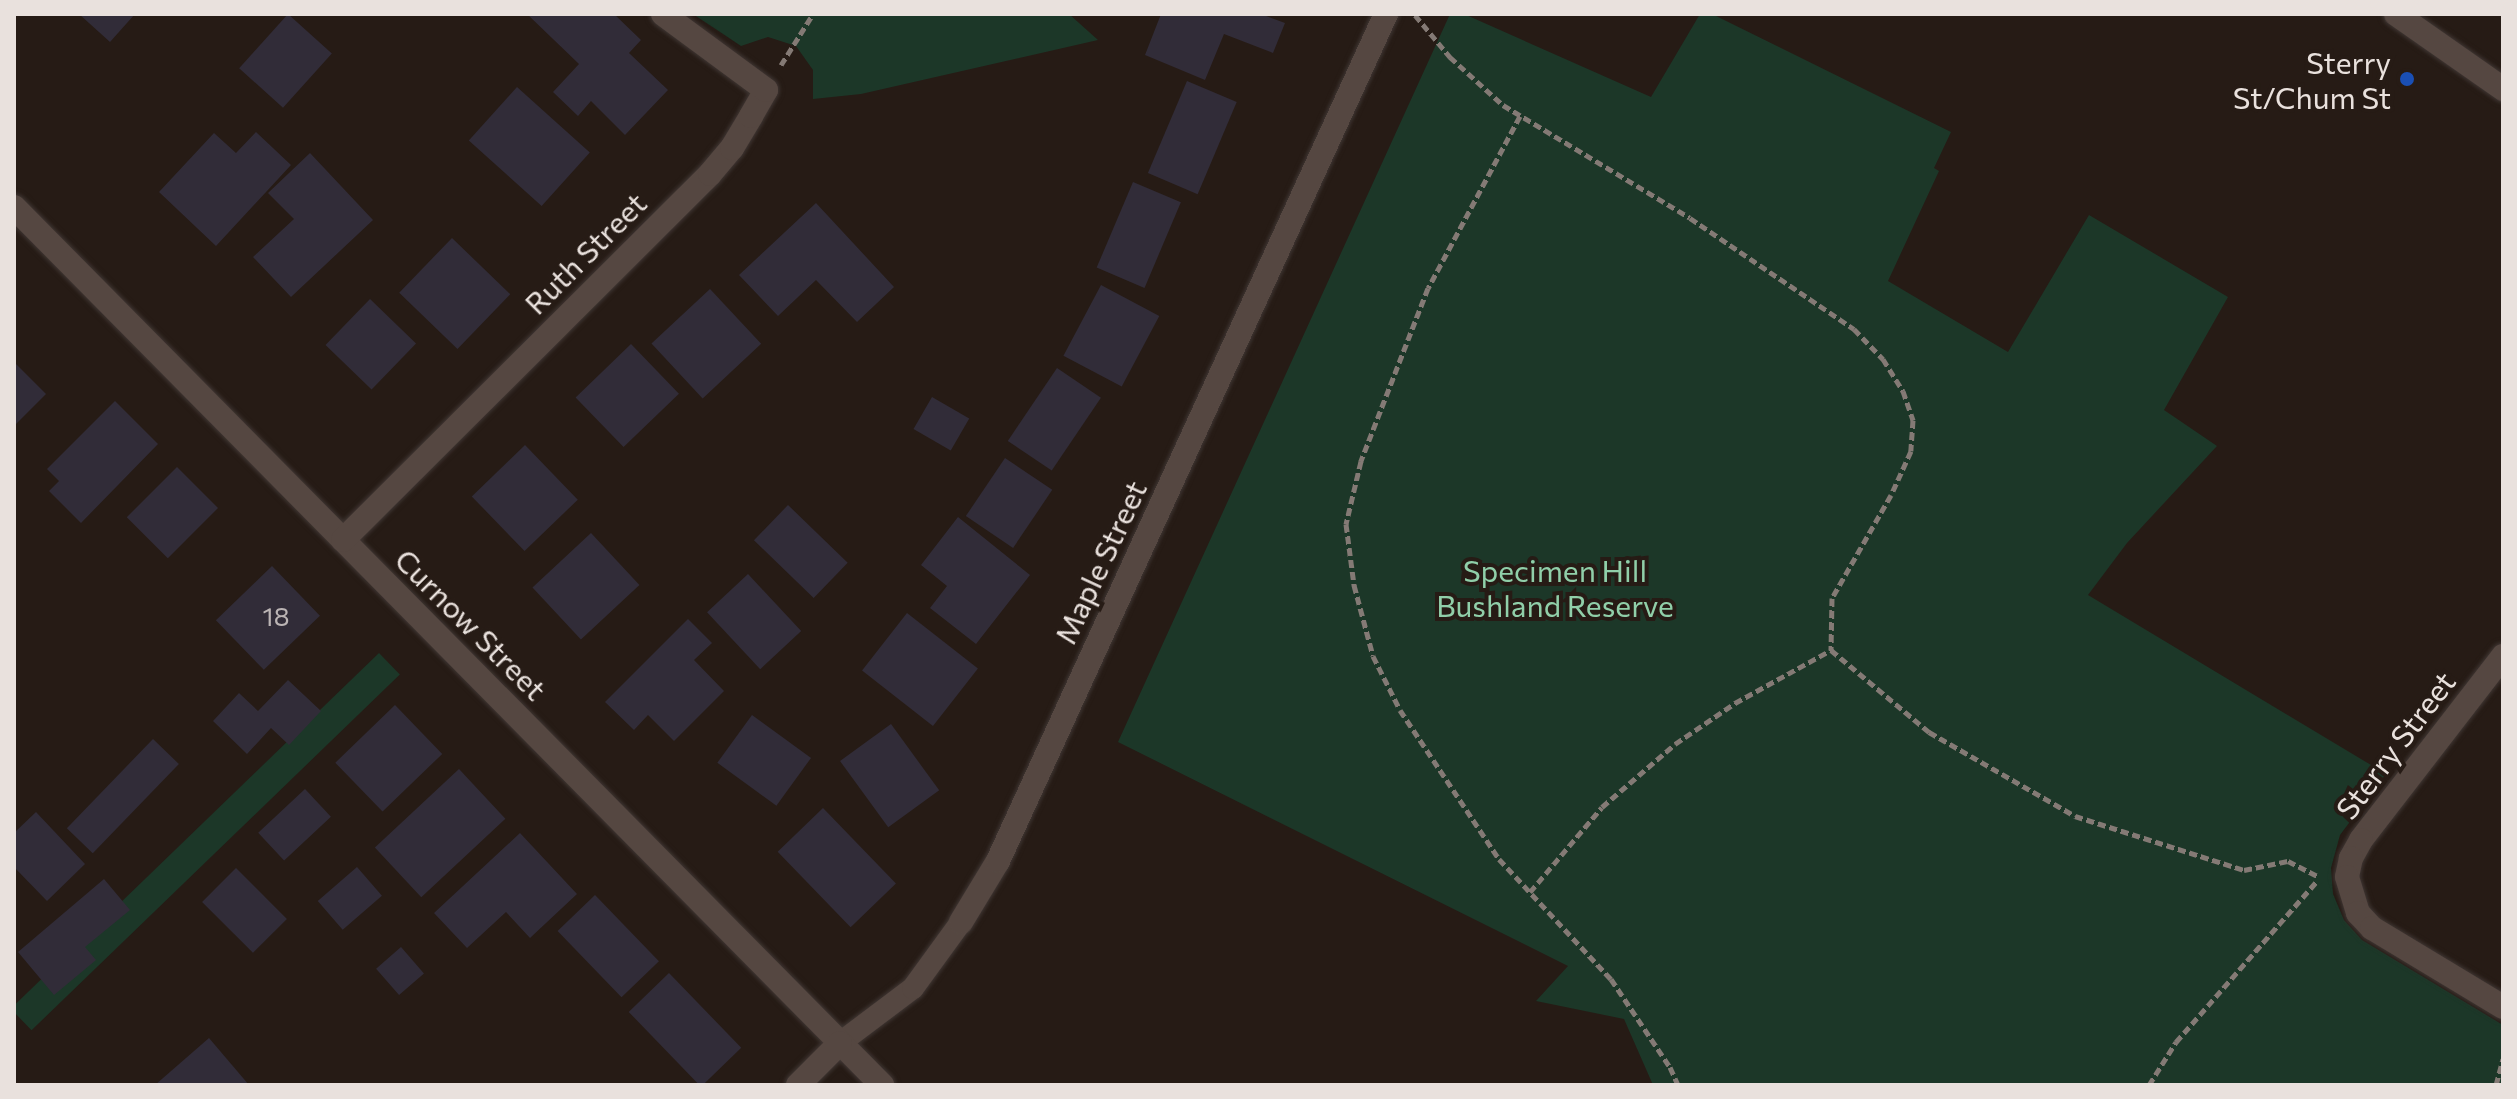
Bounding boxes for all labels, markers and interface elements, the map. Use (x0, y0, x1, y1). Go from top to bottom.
place label: Sterry St/Chum St (2233, 44, 2391, 114)
marker: Sterry St/Chum St (2398, 70, 2416, 88)
street label: Ruth Street (517, 185, 653, 321)
street label: Maple Street (1047, 475, 1153, 649)
street label: Curnow Street (388, 541, 554, 707)
park label: Specimen Hill Bushland Reserve (1436, 552, 1674, 622)
house number: 18 (263, 600, 289, 632)
street label: Sterry Street (2328, 664, 2462, 826)

